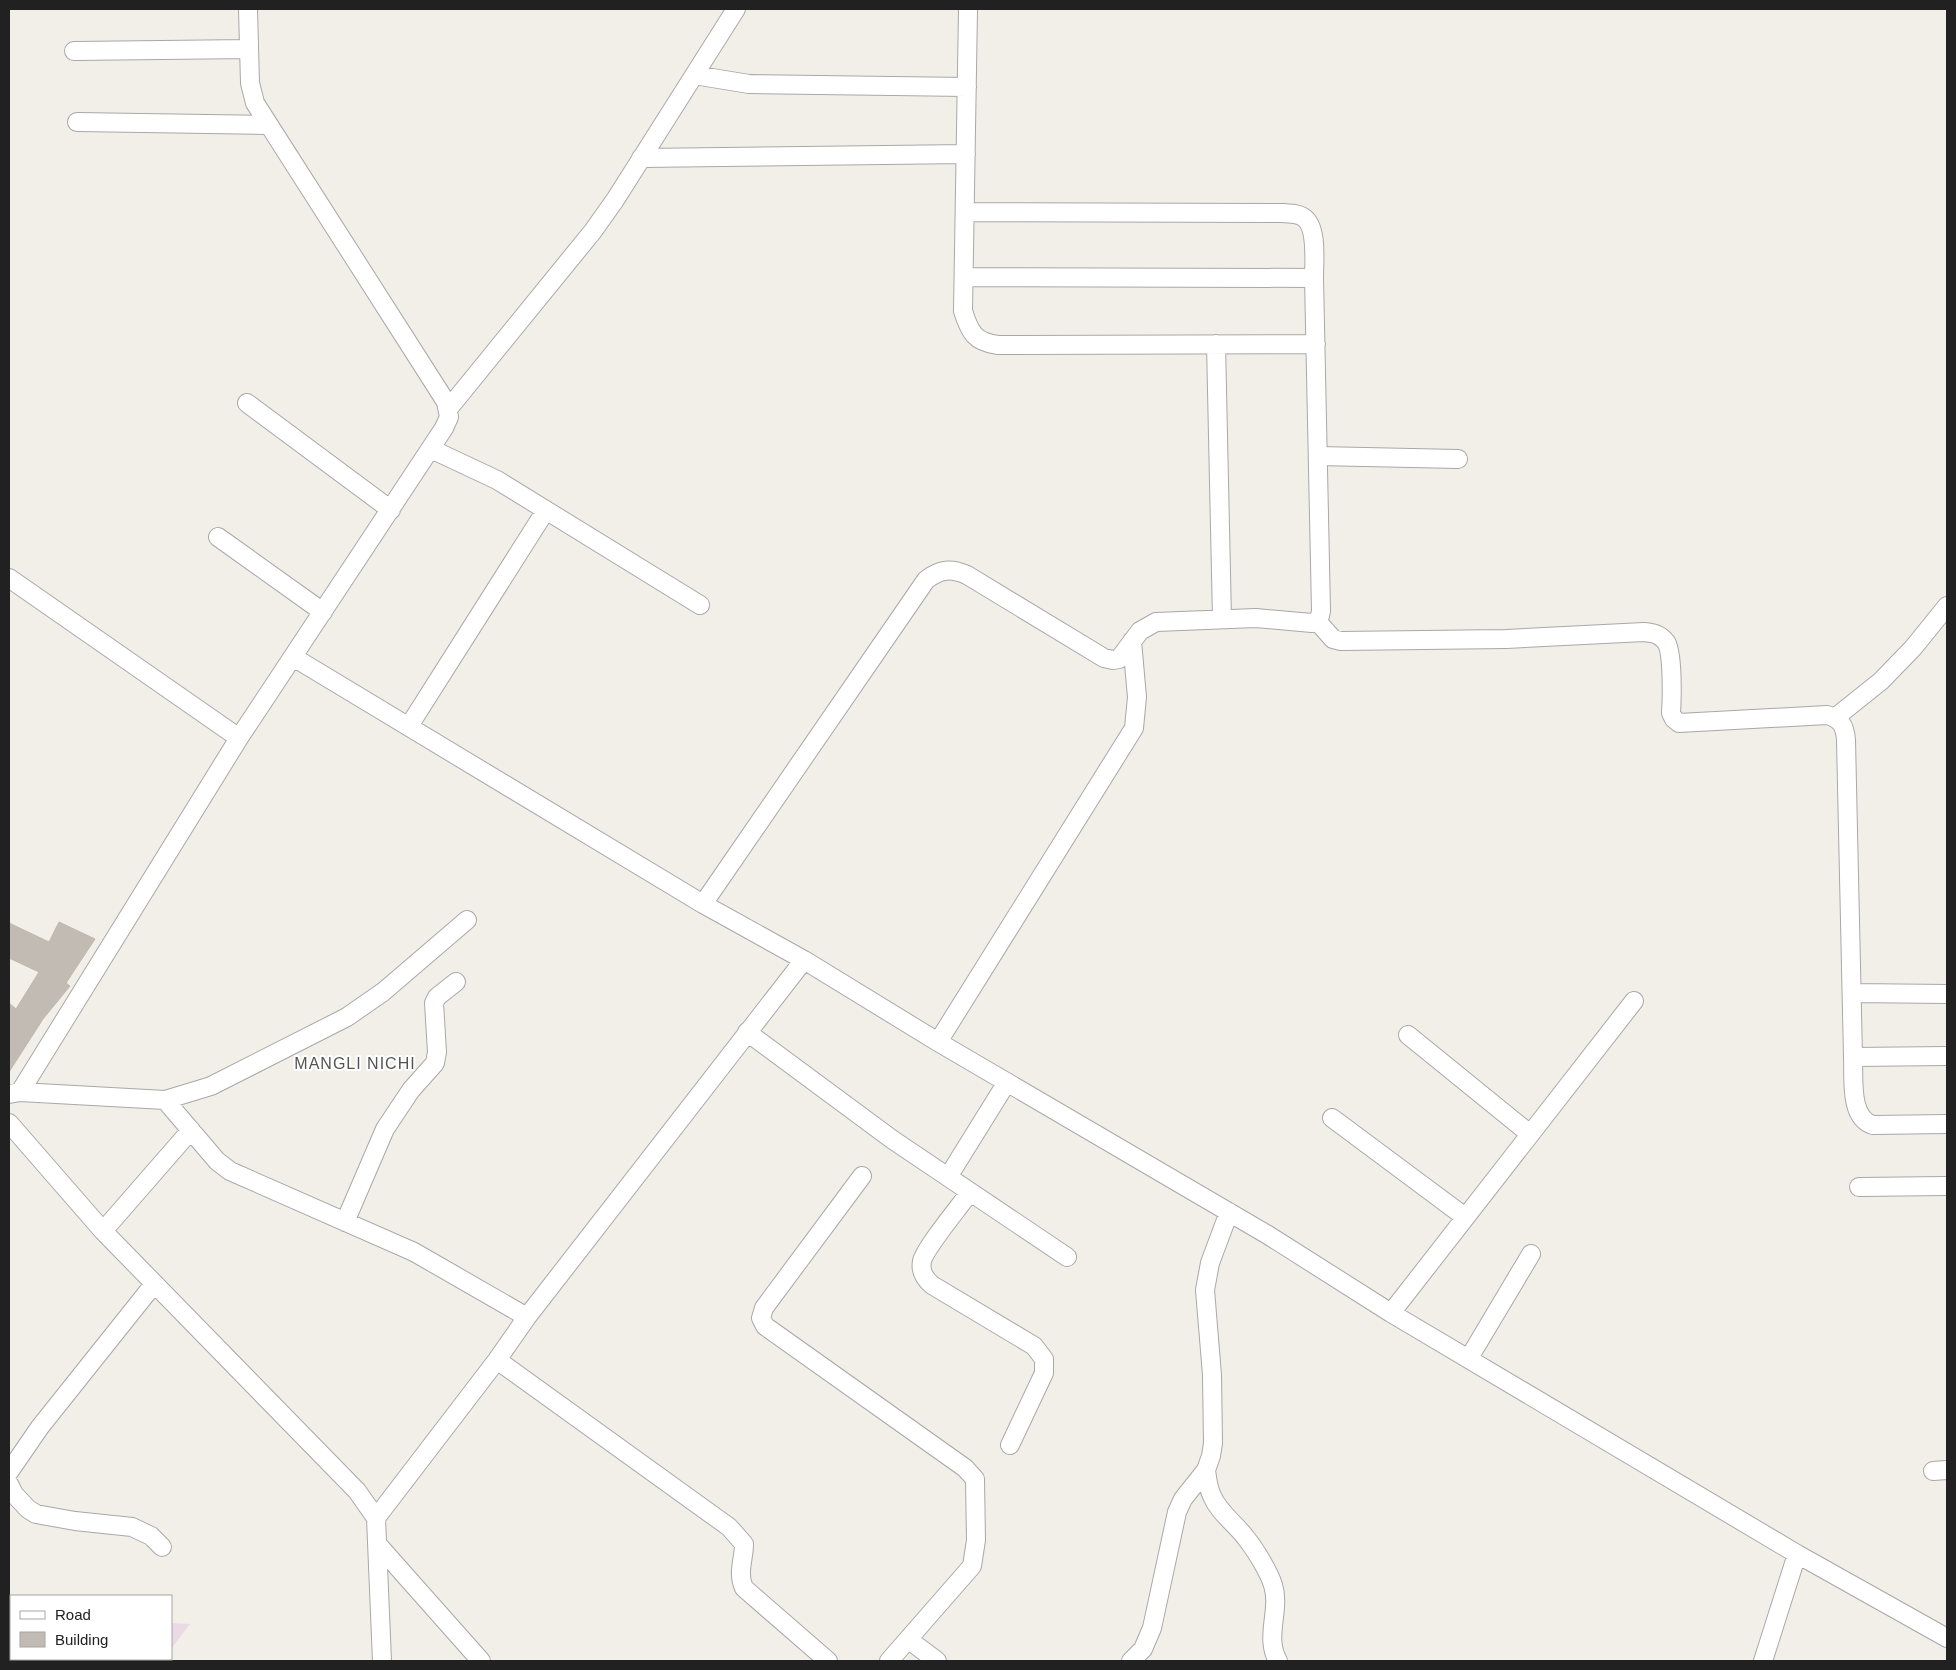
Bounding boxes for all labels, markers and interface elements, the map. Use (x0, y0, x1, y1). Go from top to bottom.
district label: MANGLI NICHI (294, 1055, 416, 1072)
legend (10, 1595, 172, 1660)
text: Road (55, 1606, 91, 1623)
text: Building (55, 1631, 108, 1648)

